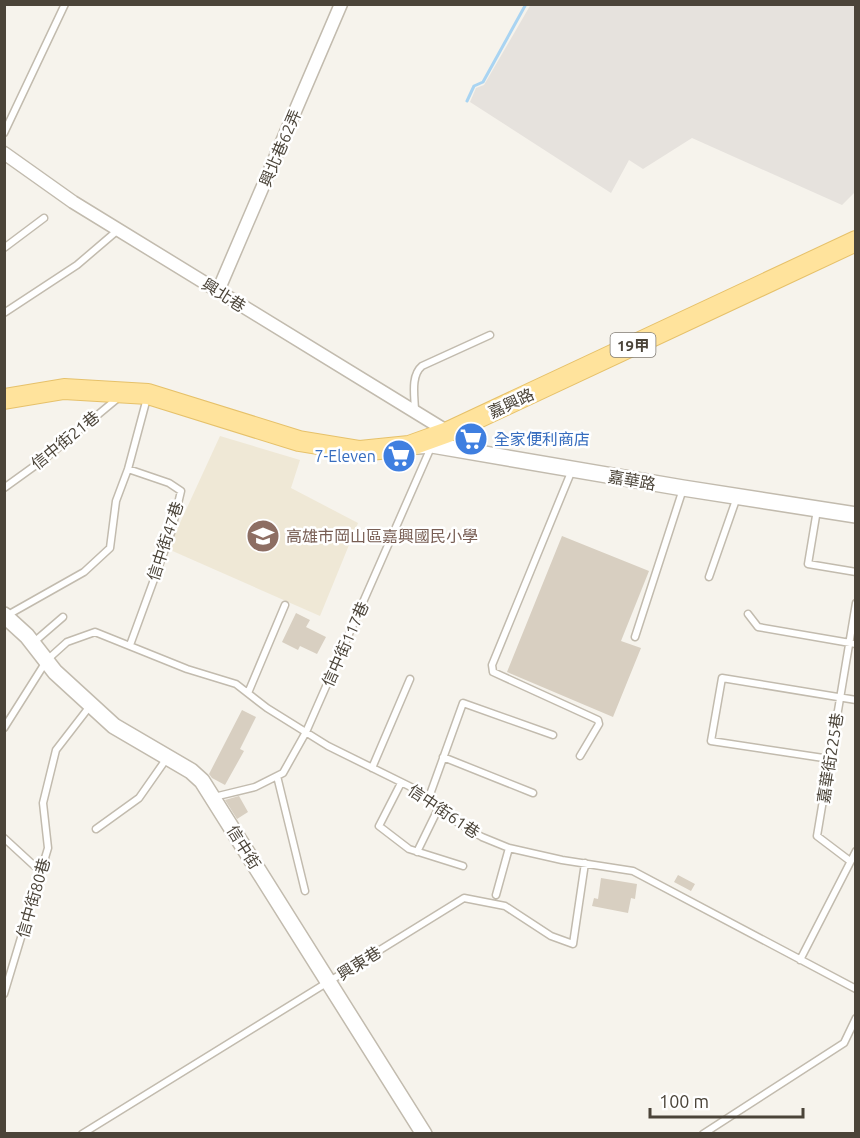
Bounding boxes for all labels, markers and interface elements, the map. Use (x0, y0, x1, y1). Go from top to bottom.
street label: 興北巷62弄 (256, 107, 304, 189)
street label: 興北巷 (199, 275, 249, 315)
road number: 19甲 (610, 333, 656, 357)
street label: 嘉興路 (485, 385, 537, 421)
street label: 信中街21巷 (27, 407, 103, 473)
supermarket icon: 全家便利商店 (453, 421, 489, 457)
place label: 全家便利商店 (494, 430, 590, 448)
supermarket icon: 7-Eleven (381, 438, 417, 474)
place label: 7-Eleven (315, 447, 376, 465)
street label: 嘉華路 (607, 467, 657, 493)
street label: 信中街47巷 (144, 499, 186, 583)
school or university icon: 高雄市岡山區嘉興國民小學 (245, 518, 281, 554)
place label: 高雄市岡山區嘉興國民小學 (286, 527, 478, 545)
street label: 信中街117巷 (318, 599, 372, 689)
street label: 嘉華街225巷 (814, 712, 846, 804)
street label: 信中街61巷 (405, 781, 483, 841)
street label: 信中街 (224, 822, 264, 872)
street label: 信中街80巷 (13, 856, 53, 940)
street label: 興東巷 (334, 943, 384, 983)
scale bar (650, 1081, 803, 1119)
text: 100 m (659, 1091, 709, 1111)

